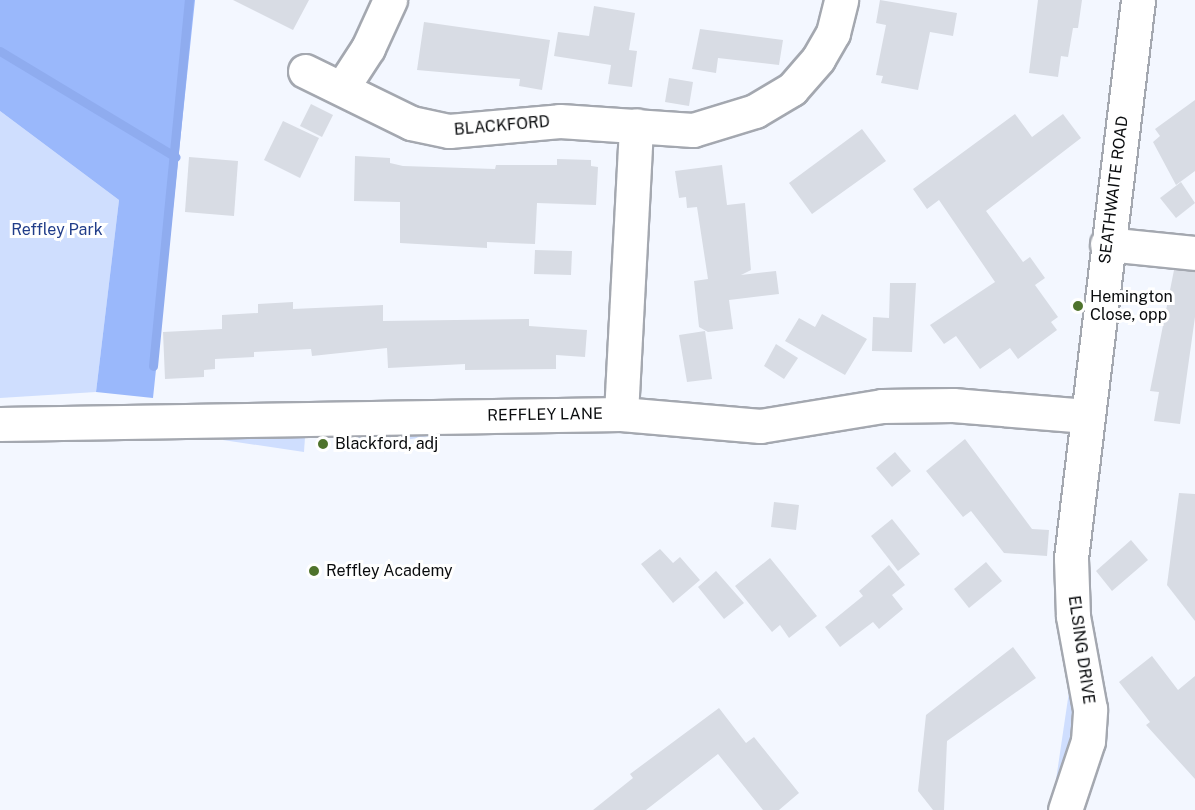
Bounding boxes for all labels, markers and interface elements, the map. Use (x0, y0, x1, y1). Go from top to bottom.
street label: BLACKFORD (453, 112, 551, 140)
street label: SEATHWAITE ROAD (1095, 115, 1133, 265)
park label: Reffley Park (11, 220, 103, 240)
place label: Hemington Close, opp (1090, 287, 1173, 325)
marker: Hemington Close, opp (1071, 299, 1085, 313)
street label: REFFLEY LANE (487, 404, 603, 426)
place label: Blackford, adj (335, 434, 438, 454)
marker: Blackford, adj (316, 437, 330, 451)
place label: Reffley Academy (326, 561, 453, 581)
marker: Reffley Academy (307, 564, 321, 578)
street label: ELSING DRIVE (1064, 594, 1098, 706)

